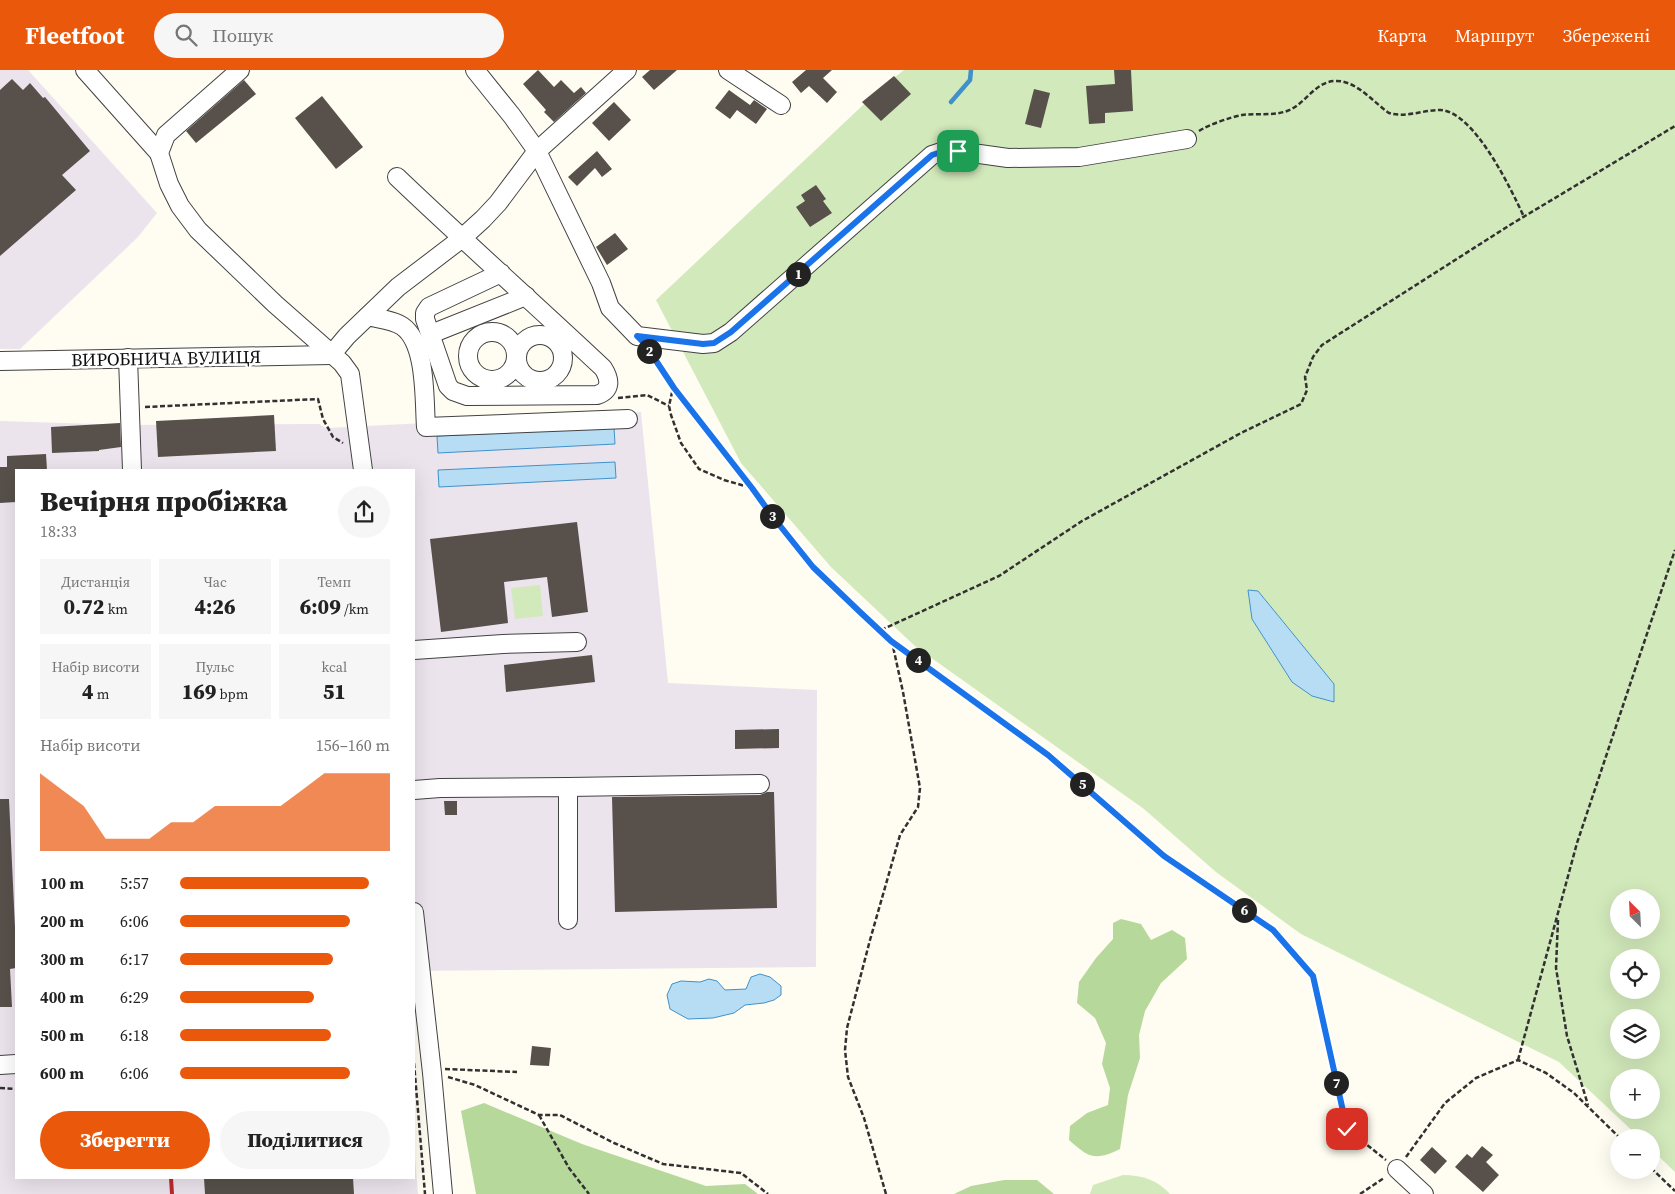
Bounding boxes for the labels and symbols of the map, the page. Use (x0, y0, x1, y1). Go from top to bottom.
pin (937, 130, 979, 172)
pin: 1 (786, 262, 810, 286)
pin: 2 (636, 338, 662, 364)
street label: ВИРОБНИЧА ВУЛИЦЯ (71, 344, 261, 372)
pin: 3 (760, 504, 784, 528)
pin: 4 (906, 648, 930, 672)
pin: 5 (1070, 772, 1094, 796)
north arrow (1610, 889, 1660, 939)
pin: 6 (1232, 898, 1256, 922)
pin: 7 (1324, 1070, 1348, 1096)
pin (1326, 1108, 1368, 1150)

